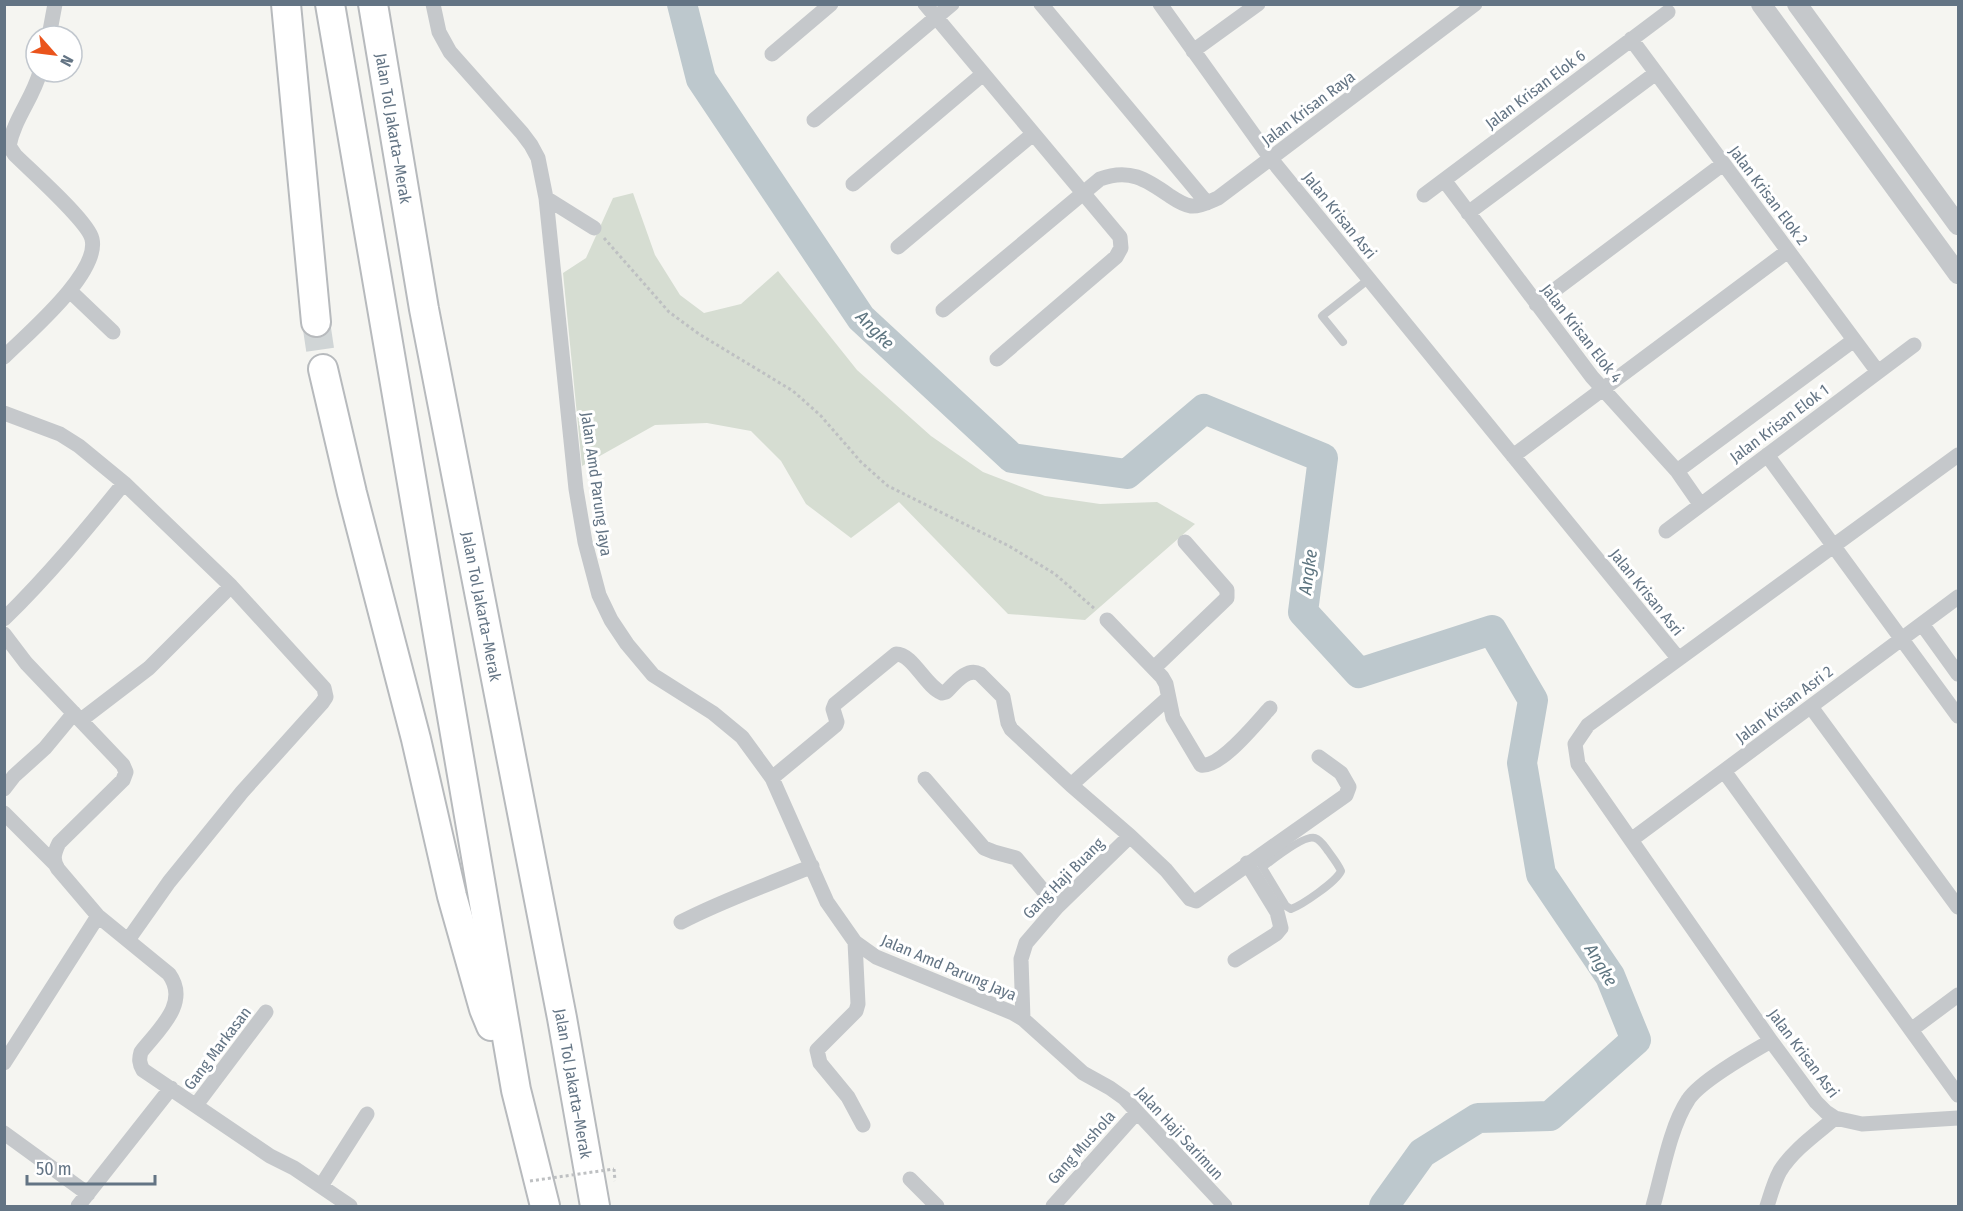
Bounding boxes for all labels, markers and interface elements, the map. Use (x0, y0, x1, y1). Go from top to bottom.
north arrow (24, 24, 84, 84)
street label: Jalan Krisan Elok 6 (1482, 46, 1589, 133)
text: N (56, 52, 77, 70)
street label: Jalan Tol Jakarta–Merak (371, 52, 415, 206)
street label: Jalan Krisan Raya (1258, 67, 1359, 150)
street label: Jalan Krisan Elok 2 (1725, 142, 1812, 249)
street label: Jalan Krisan Asri (1299, 168, 1380, 262)
street label: Jalan Krisan Elok 4 (1537, 280, 1626, 387)
water label: Angke (850, 305, 899, 354)
street label: Jalan Krisan Elok 1 (1726, 380, 1832, 467)
street label: Jalan Amd Parung Jaya (577, 411, 616, 557)
street label: Jalan Tol Jakarta–Merak (457, 530, 505, 683)
street label: Jalan Krisan Asri (1606, 545, 1687, 639)
water label: Angke (1294, 547, 1322, 597)
street label: Jalan Krisan Asri 2 (1732, 662, 1837, 747)
street label: Gang Haji Buang (1019, 834, 1108, 923)
street label: Jalan Amd Parung Jaya (878, 930, 1019, 1005)
water label: Angke (1579, 939, 1622, 991)
street label: Gang Markasan (180, 1003, 255, 1094)
street label: Jalan Krisan Asri (1764, 1005, 1843, 1101)
street label: Jalan Tol Jakarta–Merak (550, 1007, 596, 1161)
street label: Jalan Haji Sarimun (1132, 1083, 1227, 1184)
street label: Gang Mushola (1043, 1107, 1119, 1188)
scale bar (27, 1148, 154, 1186)
text: 50 m (36, 1158, 72, 1180)

